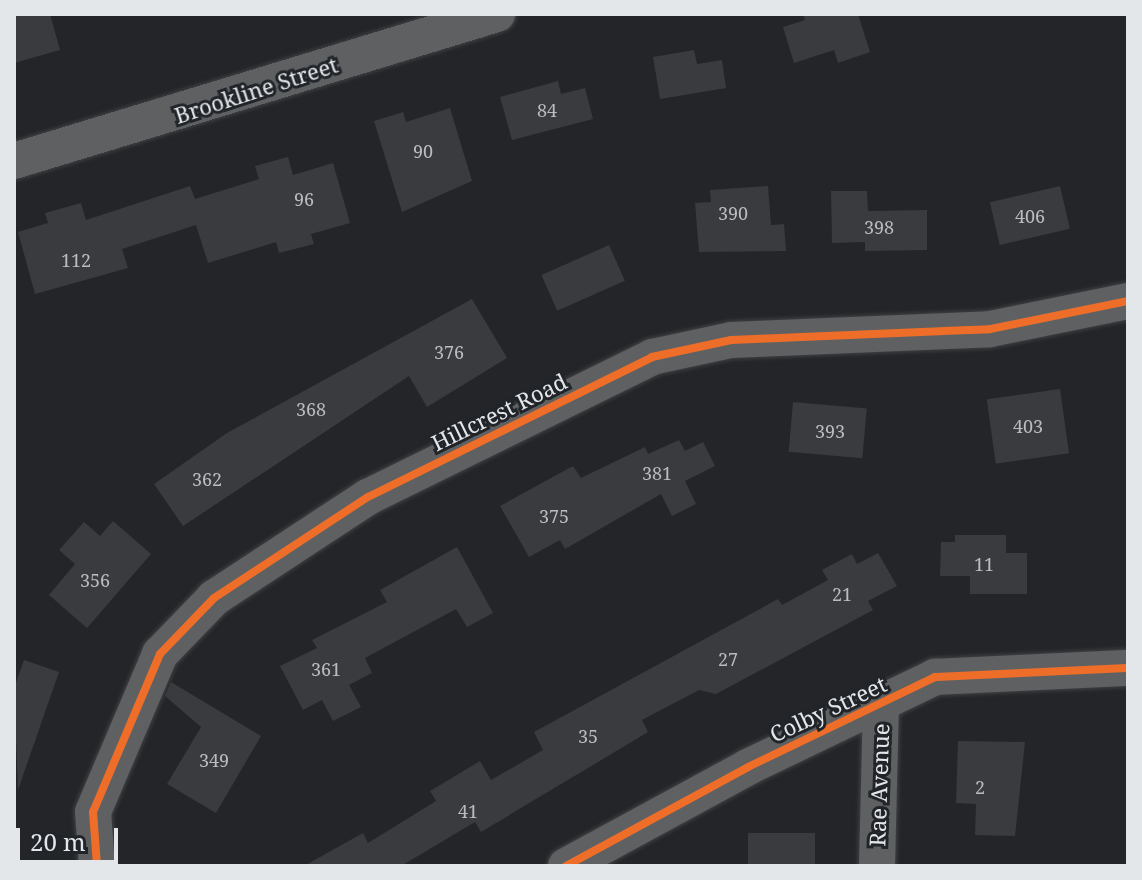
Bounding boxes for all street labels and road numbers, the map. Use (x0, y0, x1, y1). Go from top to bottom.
street label: Brookline Street (171, 51, 341, 129)
street label: Hillcrest Road (427, 368, 571, 456)
street label: Colby Street (766, 670, 890, 748)
street label: Rae Avenue (864, 723, 894, 847)

